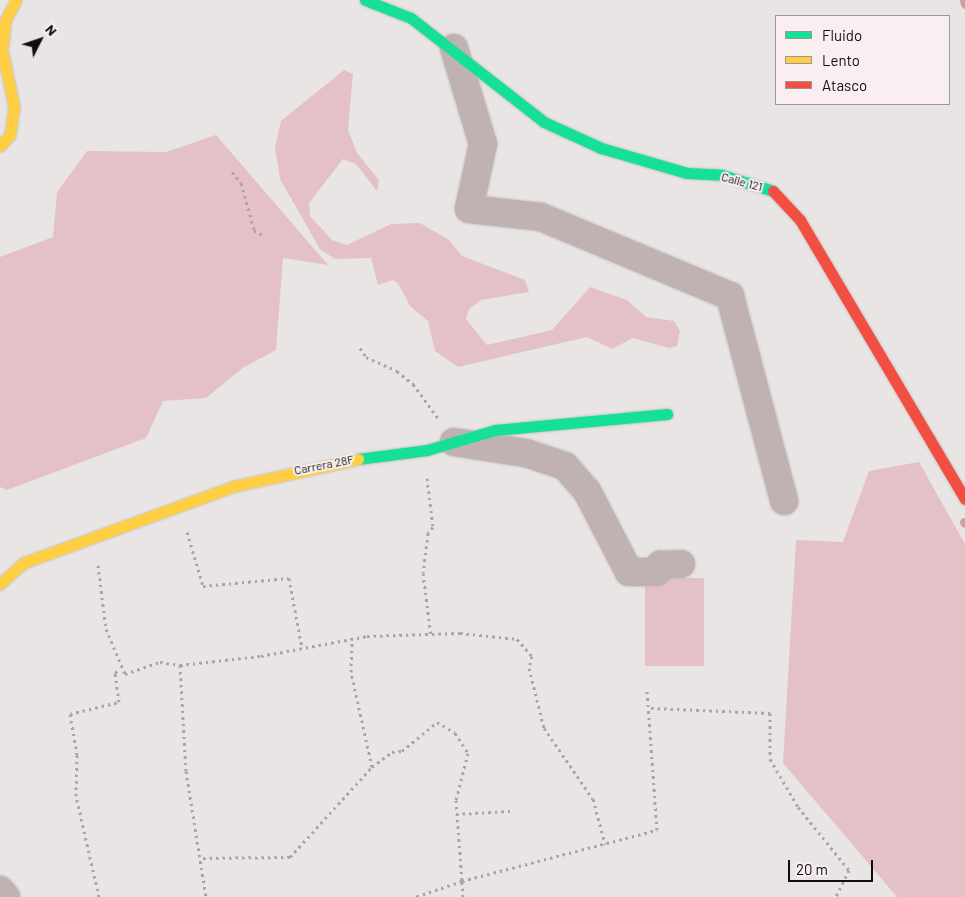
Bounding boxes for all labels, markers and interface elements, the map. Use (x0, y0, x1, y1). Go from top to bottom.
north arrow (15, 15, 65, 65)
legend (775, 15, 950, 105)
text: N (42, 21, 61, 39)
text: Fluido (822, 26, 862, 44)
text: Lento (822, 51, 860, 69)
text: Atasco (822, 76, 867, 94)
street label: Calle 121 (720, 170, 764, 194)
street label: Carrera 28F (293, 452, 355, 478)
scale bar (790, 850, 875, 882)
text: 20 m (796, 860, 828, 878)

